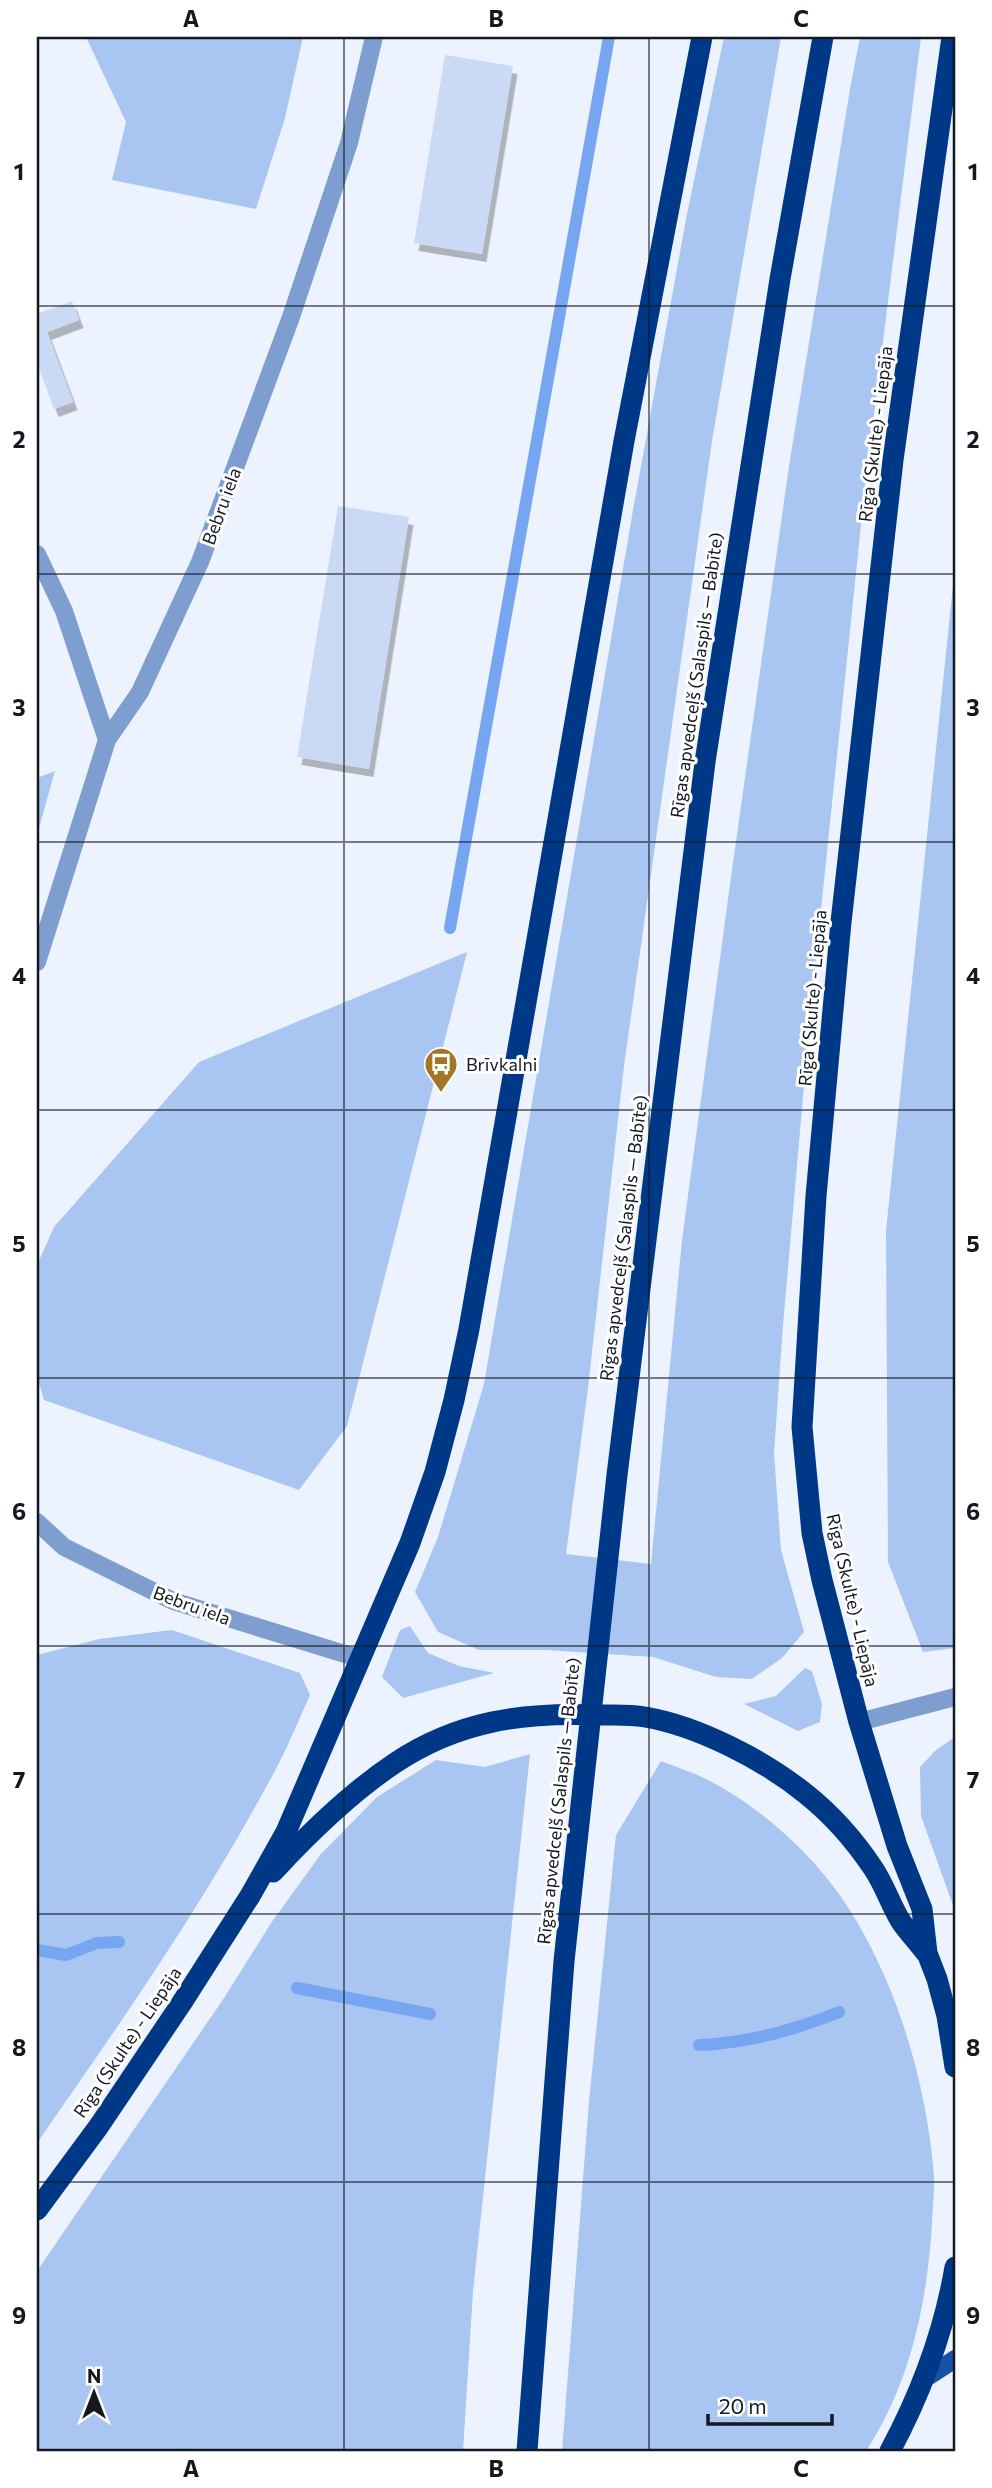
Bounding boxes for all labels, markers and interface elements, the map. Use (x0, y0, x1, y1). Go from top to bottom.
text: A (183, 4, 200, 32)
text: B (488, 4, 504, 32)
text: C (793, 4, 809, 32)
text: 1 (14, 157, 24, 185)
text: 1 (968, 157, 978, 185)
street label: Rīga (Skulte) - Liepāja (853, 345, 897, 523)
text: 2 (12, 425, 26, 453)
text: 2 (966, 425, 980, 453)
street label: Bebru iela (197, 464, 245, 548)
street label: Rīgas apvedceļš (Salaspils — Babīte) (665, 531, 728, 819)
text: 3 (12, 693, 26, 721)
text: 3 (966, 693, 980, 721)
street label: Rīga (Skulte) - Liepāja (793, 909, 831, 1087)
text: 4 (12, 961, 26, 989)
text: 4 (966, 961, 980, 989)
bus stop icon: Brīvkalni (422, 1045, 460, 1094)
place label: Brīvkalni (466, 1053, 537, 1075)
street label: Rīgas apvedceļš (Salaspils — Babīte) (595, 1094, 652, 1382)
text: 5 (12, 1229, 26, 1257)
text: 5 (966, 1229, 980, 1257)
text: 6 (12, 1497, 26, 1525)
text: 6 (966, 1497, 980, 1525)
street label: Rīga (Skulte) - Liepāja (822, 1511, 884, 1689)
street label: Bebru iela (150, 1581, 234, 1629)
street label: Rīgas apvedceļš (Salaspils — Babīte) (532, 1657, 585, 1946)
text: 7 (13, 1765, 25, 1793)
text: 7 (967, 1765, 979, 1793)
street label: Rīga (Skulte) - Liepāja (68, 1962, 186, 2122)
text: 8 (12, 2033, 26, 2061)
text: 8 (966, 2033, 980, 2061)
text: 9 (12, 2301, 26, 2329)
text: 9 (966, 2301, 980, 2329)
north arrow (60, 2358, 130, 2428)
text: N (87, 2364, 101, 2387)
scale bar (708, 2383, 833, 2427)
text: 20 m (719, 2393, 767, 2418)
text: A (183, 2454, 200, 2482)
text: B (488, 2454, 504, 2482)
text: C (793, 2454, 809, 2482)

